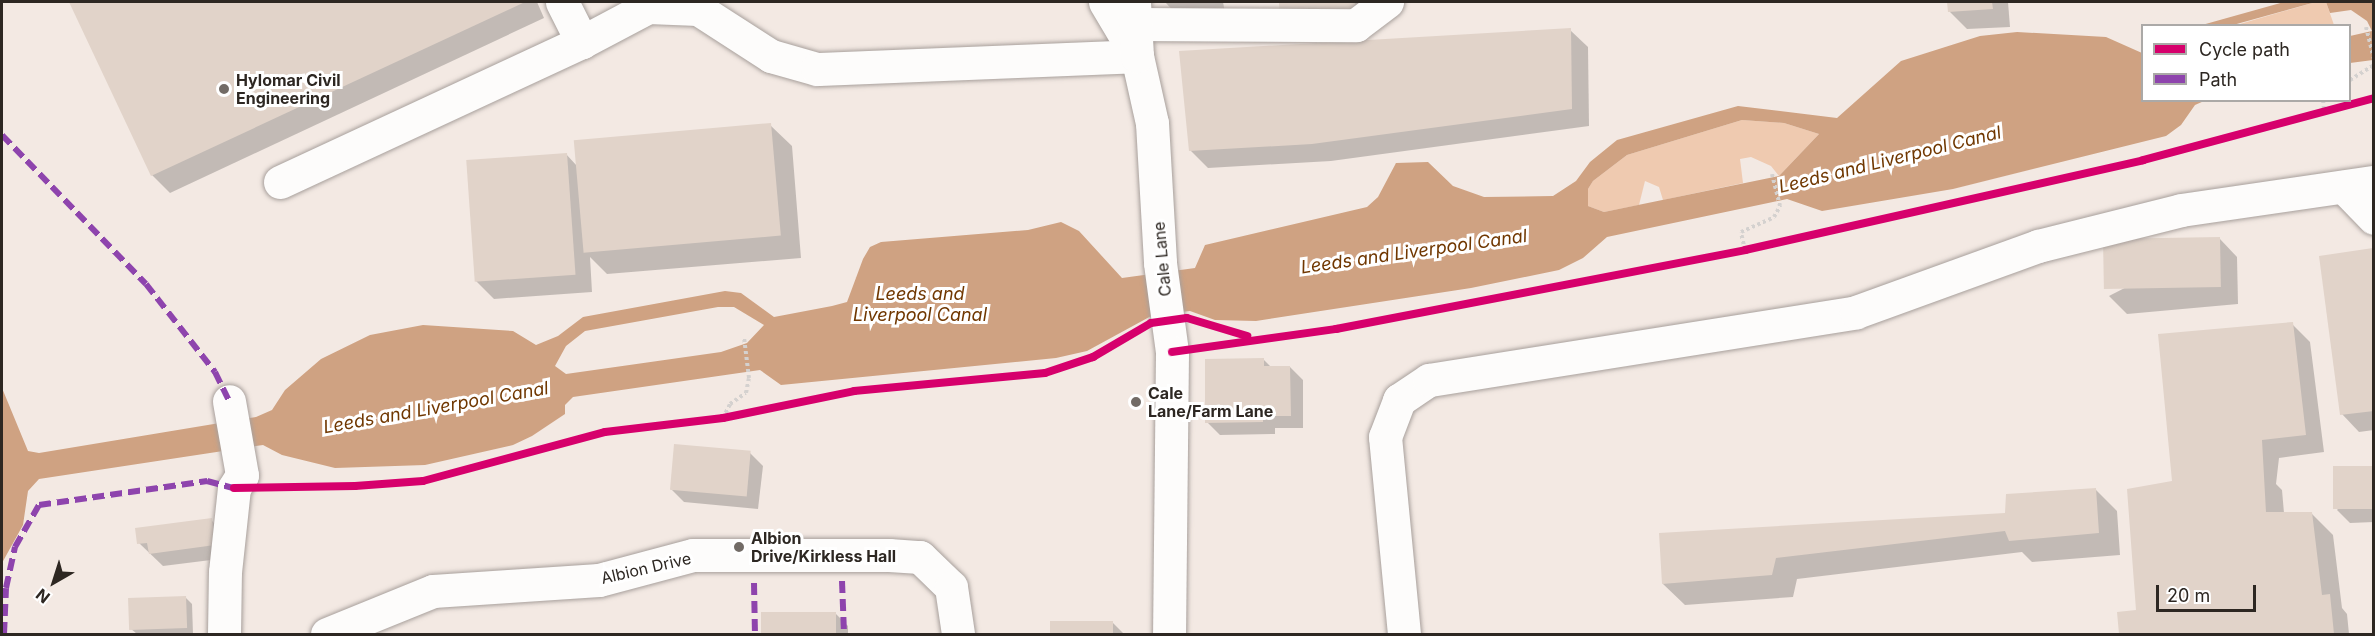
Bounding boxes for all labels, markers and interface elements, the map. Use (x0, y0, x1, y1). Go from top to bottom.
legend (2141, 24, 2351, 102)
text: Cycle path (2199, 39, 2290, 60)
text: Path (2199, 69, 2237, 90)
place label: Hylomar Civil Engineering (236, 70, 341, 108)
marker: Hylomar Civil Engineering (217, 82, 231, 96)
water label: Leeds and Liverpool Canal (1777, 122, 2003, 198)
street label: Cale Lane (1149, 221, 1175, 297)
water label: Leeds and Liverpool Canal (1299, 225, 1529, 279)
water label: Leeds and Liverpool Canal (853, 284, 987, 326)
water label: Leeds and Liverpool Canal (322, 378, 550, 438)
place label: Cale Lane/Farm Lane (1148, 383, 1273, 421)
marker: Cale Lane/Farm Lane (1129, 395, 1143, 409)
place label: Albion Drive/Kirkless Hall (751, 528, 896, 566)
marker: Albion Drive/Kirkless Hall (732, 540, 746, 554)
street label: Albion Drive (599, 548, 693, 588)
north arrow (24, 552, 84, 612)
scale bar (2159, 573, 2260, 611)
text: N (32, 584, 54, 608)
text: 20 m (2167, 585, 2210, 606)

